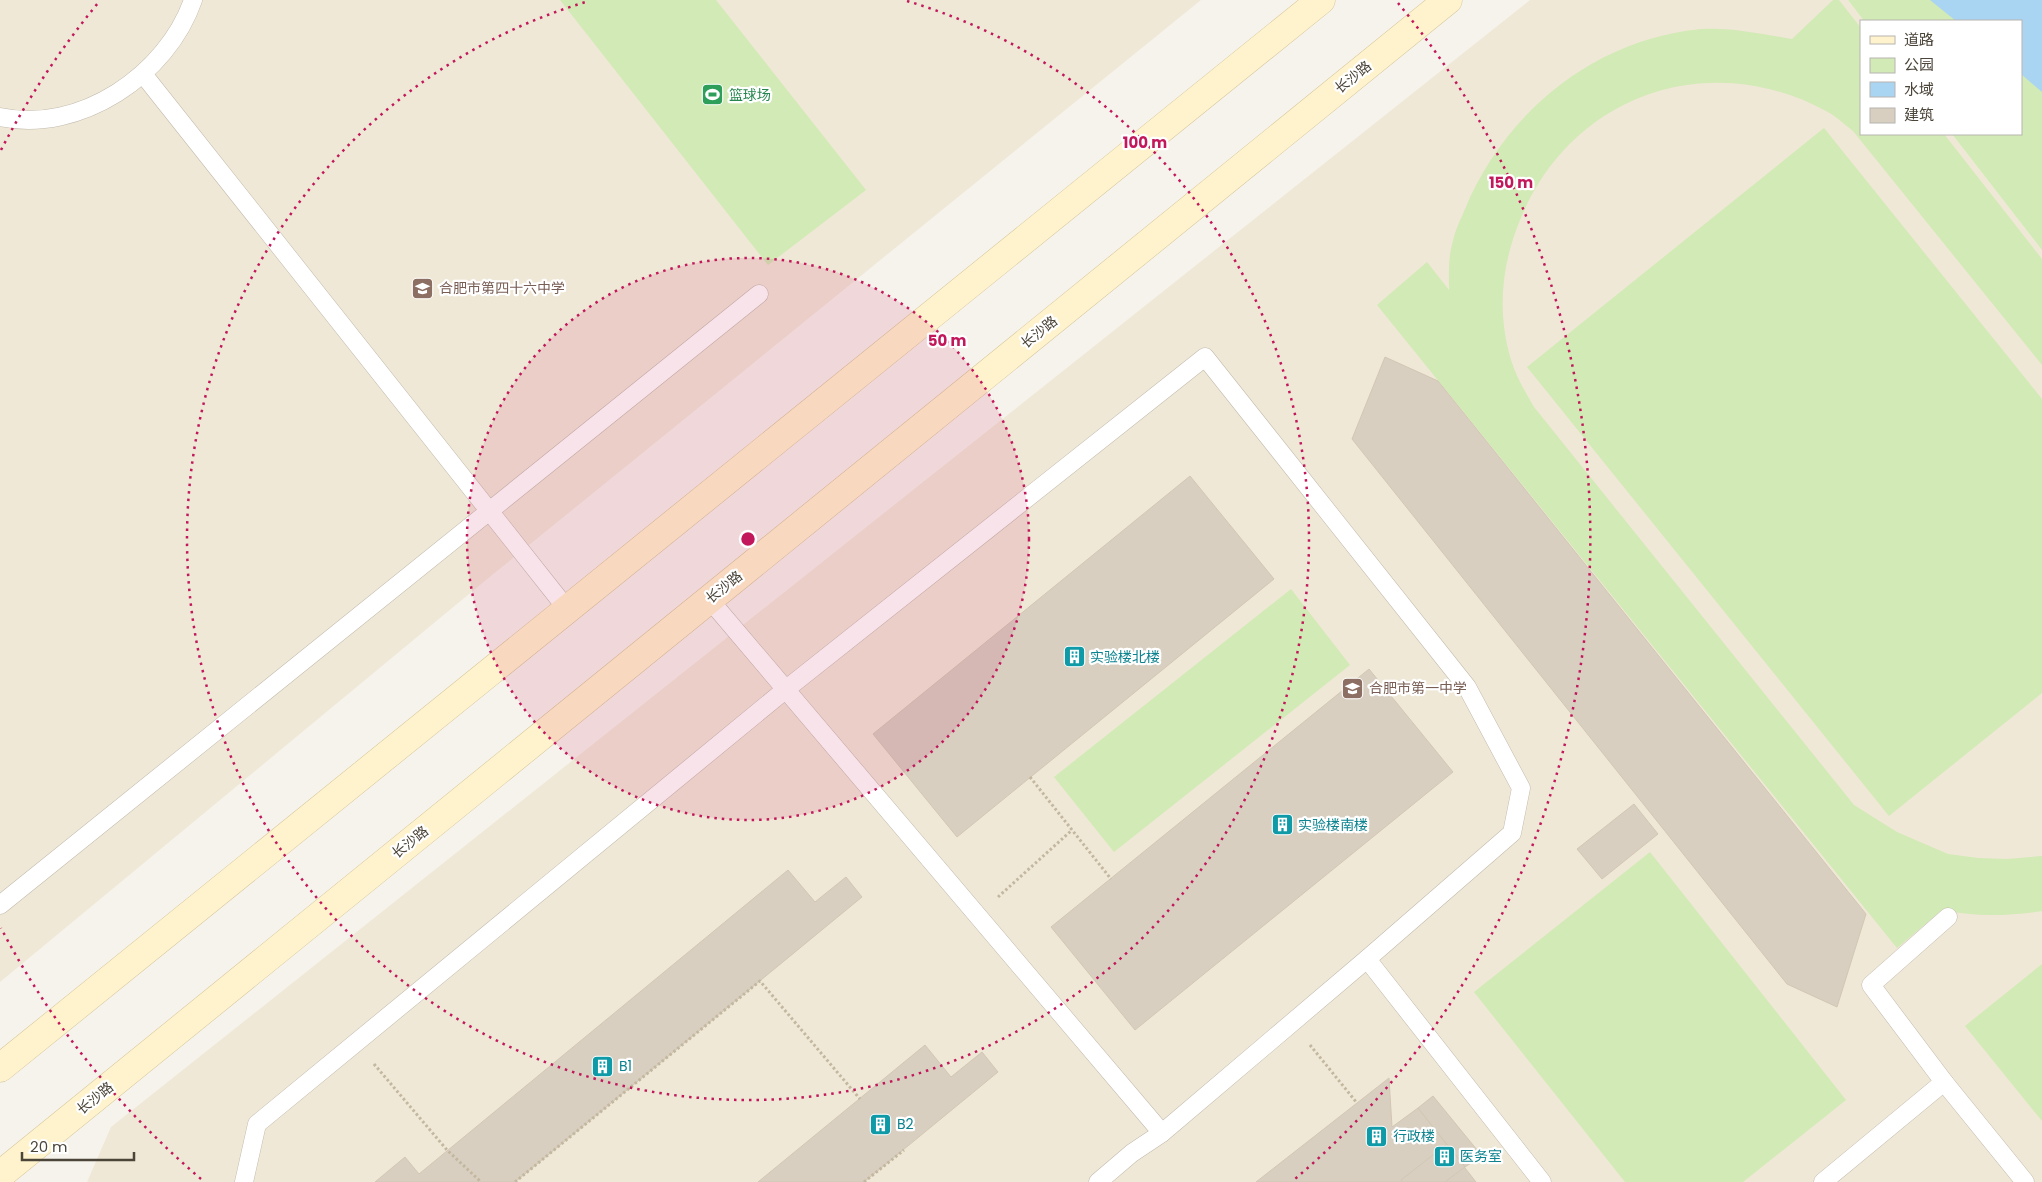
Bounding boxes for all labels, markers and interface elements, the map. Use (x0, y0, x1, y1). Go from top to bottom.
legend (1860, 20, 2022, 135)
text: 道路 (1904, 29, 1934, 50)
text: 公园 (1904, 54, 1934, 75)
street label: 长沙路 (1330, 56, 1376, 98)
text: 水域 (1904, 79, 1934, 100)
sports icon: 篮球场 (701, 83, 725, 107)
place label: 篮球场 (729, 85, 771, 105)
text: 建筑 (1904, 104, 1934, 125)
text: 100 m (1123, 132, 1167, 153)
text: 150 m (1489, 172, 1533, 193)
school or university icon: 合肥市第四十六中学 (411, 276, 435, 300)
place label: 合肥市第四十六中学 (439, 278, 565, 298)
street label: 长沙路 (1016, 311, 1062, 353)
text: 50 m (928, 330, 966, 351)
centre of rings (739, 530, 757, 548)
street label: 长沙路 (701, 566, 747, 608)
building icon: 实验楼北楼 (1062, 645, 1086, 669)
place label: 实验楼北楼 (1090, 647, 1160, 667)
school or university icon: 合肥市第一中学 (1341, 676, 1365, 700)
place label: 合肥市第一中学 (1369, 678, 1467, 698)
building icon: 实验楼南楼 (1270, 813, 1294, 837)
place label: 实验楼南楼 (1298, 815, 1368, 835)
street label: 长沙路 (387, 821, 433, 863)
building icon: B1 (591, 1054, 615, 1078)
place label: B1 (619, 1056, 632, 1076)
street label: 长沙路 (72, 1077, 118, 1119)
building icon: B2 (869, 1112, 893, 1136)
place label: B2 (897, 1114, 914, 1134)
building icon: 行政楼 (1365, 1124, 1389, 1148)
place label: 行政楼 (1393, 1126, 1435, 1146)
scale bar (22, 1130, 135, 1162)
text: 20 m (30, 1136, 68, 1157)
building icon: 医务室 (1432, 1144, 1456, 1168)
place label: 医务室 (1460, 1146, 1502, 1166)

